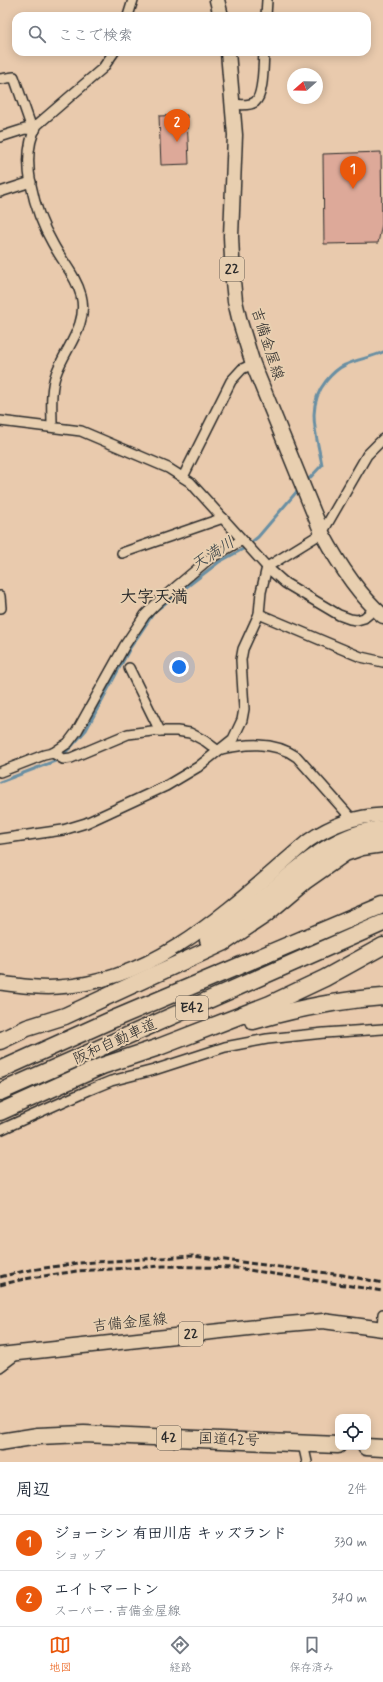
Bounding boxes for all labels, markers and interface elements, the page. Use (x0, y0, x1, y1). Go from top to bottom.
search box (12, 12, 371, 56)
icon: search (26, 23, 48, 45)
text: ここで検索 (58, 26, 133, 46)
north arrow (287, 68, 323, 104)
pin: 2 (164, 109, 190, 142)
pin: 1 (340, 156, 366, 189)
road number: 22 (220, 257, 244, 281)
street label: 吉備金屋線 (246, 305, 288, 383)
water label: 天満川 (187, 532, 239, 576)
district label: 大字天満 (120, 586, 188, 608)
your location (169, 657, 189, 677)
road number: E42 (176, 996, 208, 1020)
street label: 阪和自動車道 (70, 1015, 160, 1069)
street label: 吉備金屋線 (92, 1309, 168, 1337)
road number: 22 (179, 1322, 203, 1346)
map controls (335, 1414, 371, 1450)
button: locate (335, 1414, 371, 1450)
road number: 42 (157, 1426, 181, 1450)
street label: 国道42号 (198, 1429, 260, 1451)
text: 周辺 (16, 1479, 50, 1501)
text: 2件 (348, 1481, 367, 1498)
text: ジョーシン 有田川店 キッズランド (54, 1524, 287, 1544)
text: 1 (26, 1534, 32, 1551)
text: 330 m (334, 1534, 367, 1551)
text: ショップ (54, 1547, 105, 1564)
text: エイトマートン (54, 1580, 159, 1600)
text: 2 (26, 1590, 32, 1607)
text: 340 m (332, 1590, 367, 1607)
text: スーパー · 吉備金屋線 (54, 1603, 180, 1620)
tab: 地図 (49, 1634, 71, 1675)
tab: 経路 (169, 1634, 191, 1675)
tab: 保存済み (290, 1634, 334, 1675)

